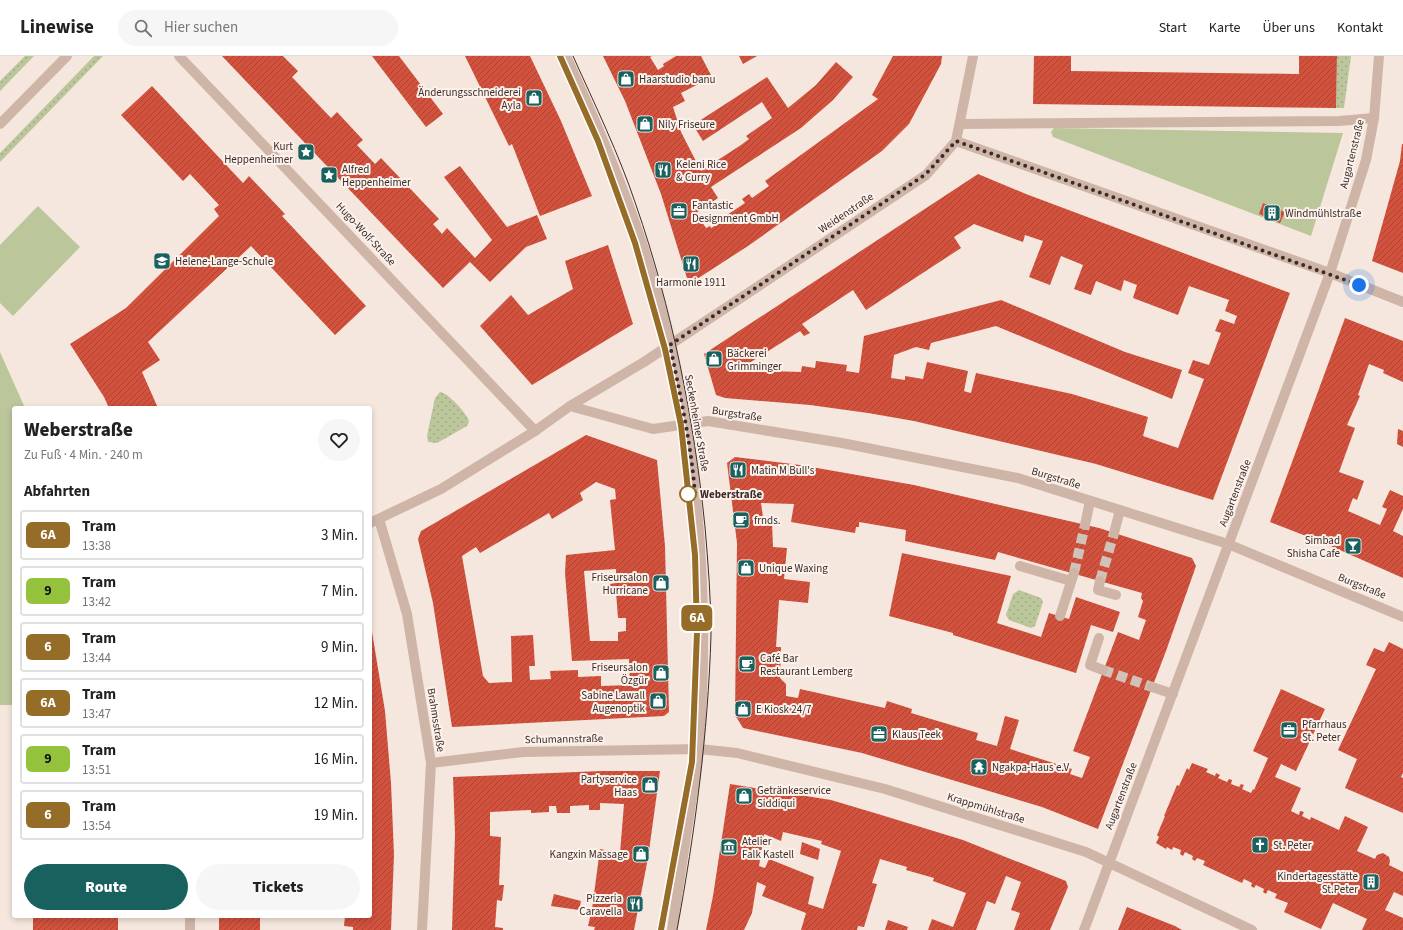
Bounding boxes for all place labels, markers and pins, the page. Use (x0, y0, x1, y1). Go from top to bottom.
shop icon: Haarstudio banu (616, 69, 636, 89)
place label: Haarstudio banu (639, 72, 716, 87)
place label: Änderungsschneiderei Ayla (418, 85, 521, 113)
shop icon: Änderungsschneiderei Ayla (524, 88, 544, 108)
shop icon: Nily Friseure (635, 114, 655, 134)
place label: Nily Friseure (658, 117, 715, 132)
place label: Kurt Heppenheimer (224, 139, 293, 167)
place icon: Kurt Heppenheimer (296, 142, 316, 162)
place label: Keleni Rice & Curry (676, 157, 727, 185)
restaurant icon: Keleni Rice & Curry (653, 160, 673, 180)
place label: Alfred Heppenheimer (342, 162, 411, 190)
place icon: Alfred Heppenheimer (319, 165, 339, 185)
place label: Fantastic Designment GmbH (692, 198, 779, 226)
office icon: Fantastic Designment GmbH (669, 201, 689, 221)
building icon: Windmühlstraße (1262, 203, 1282, 223)
place label: Windmühlstraße (1285, 206, 1362, 221)
school or university icon: Helene-Lange-Schule (152, 251, 172, 271)
place label: Helene-Lange-Schule (175, 254, 274, 269)
restaurant icon: Harmonie 1911 (681, 254, 701, 274)
place label: Harmonie 1911 (656, 275, 726, 290)
place label: Bäckerei Grimminger (727, 346, 782, 374)
shop icon: Bäckerei Grimminger (704, 349, 724, 369)
restaurant icon: Matin M Bull's (728, 460, 748, 480)
place label: Matin M Bull's (751, 463, 815, 478)
marker: Weberstraße (679, 485, 697, 503)
place label: Weberstraße (700, 487, 763, 502)
cafe icon: frnds. (731, 510, 751, 530)
place label: frnds. (754, 513, 781, 528)
place label: Simbad Shisha Cafe (1287, 533, 1341, 561)
bar icon: Simbad Shisha Cafe (1343, 536, 1363, 556)
shop icon: Unique Waxing (736, 558, 756, 578)
place label: Unique Waxing (759, 561, 828, 576)
place label: Friseursalon Hurricane (592, 570, 649, 598)
shop icon: Friseursalon Hurricane (651, 573, 671, 593)
place label: Café Bar Restaurant Lemberg (760, 651, 853, 679)
cafe icon: Café Bar Restaurant Lemberg (737, 654, 757, 674)
place label: Friseursalon Özgür (592, 660, 648, 688)
shop icon: Friseursalon Özgür (651, 663, 671, 683)
place label: Sabine Lawall Augenoptik (581, 688, 646, 716)
shop icon: Sabine Lawall Augenoptik (648, 691, 668, 711)
shop icon: E Kiosk 24/7 (733, 699, 753, 719)
place label: E Kiosk 24/7 (756, 702, 812, 717)
place label: Pfarrhaus St. Peter (1302, 717, 1347, 745)
office icon: Pfarrhaus St. Peter (1279, 720, 1299, 740)
office icon: Klaus Teek (869, 724, 889, 744)
place label: Klaus Teek (892, 727, 942, 742)
temple icon: Ngakpa-Haus e.V (969, 757, 989, 777)
place label: Ngakpa-Haus e.V (992, 760, 1069, 775)
place label: Partyservice Haas (581, 772, 638, 800)
shop icon: Partyservice Haas (640, 775, 660, 795)
place label: Getränkeservice Siddiqui (757, 783, 831, 811)
shop icon: Getränkeservice Siddiqui (734, 786, 754, 806)
place label: Atelier Falk Kastell (742, 834, 794, 862)
church icon: St. Peter (1250, 835, 1270, 855)
museum icon: Atelier Falk Kastell (719, 837, 739, 857)
place label: St. Peter (1273, 838, 1312, 853)
shop icon: Kangxin Massage (631, 844, 651, 864)
place label: Kangxin Massage (550, 847, 629, 862)
place label: Kindertagesstätte St.Peter (1277, 869, 1359, 897)
building icon: Kindertagesstätte St.Peter (1361, 872, 1381, 892)
place label: Pizzeria Caravella (579, 891, 622, 919)
restaurant icon: Pizzeria Caravella (625, 894, 645, 914)

